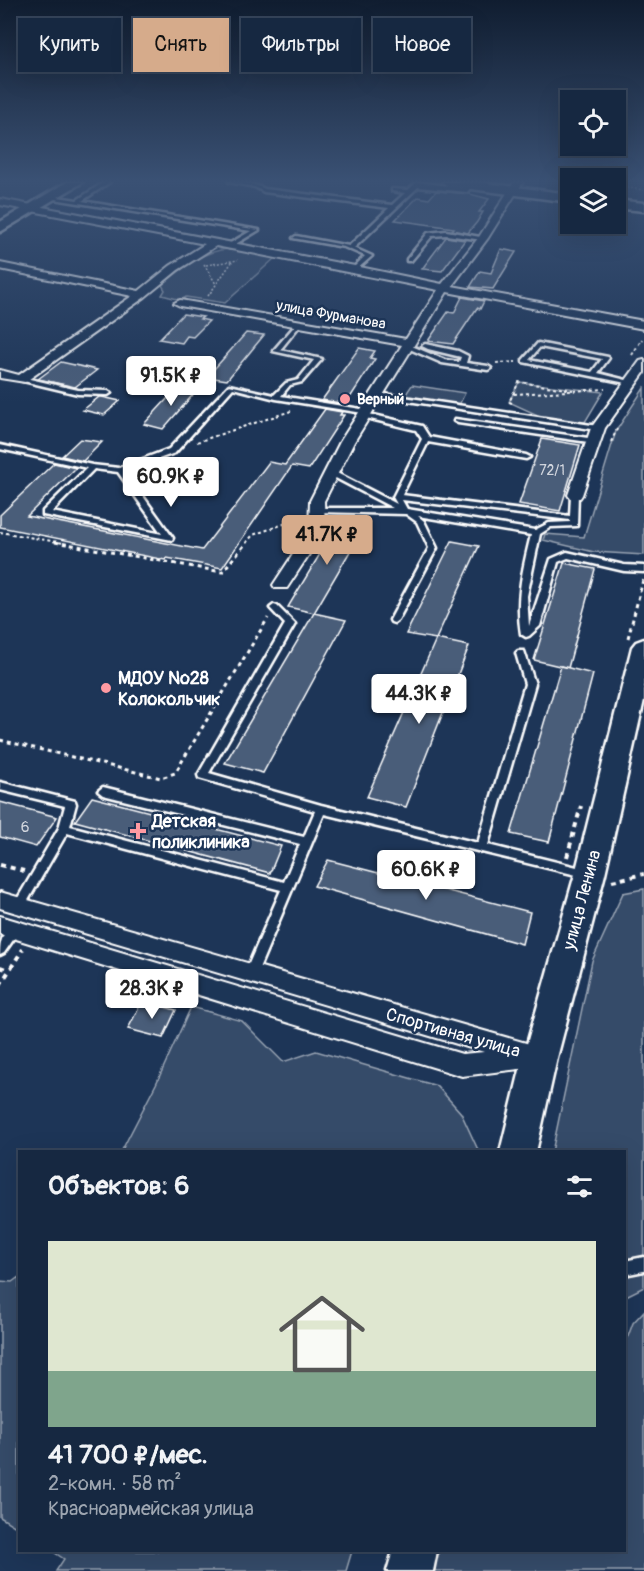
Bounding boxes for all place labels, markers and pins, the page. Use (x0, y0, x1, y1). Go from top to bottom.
pin: 91.5K ₽ (116, 356, 226, 407)
place label: Верный (357, 390, 404, 409)
marker: Верный (338, 392, 352, 406)
pin: 60.9K ₽ (116, 457, 226, 508)
pin: 41.7K ₽ (272, 515, 382, 566)
place label: МДОУ №28 Колокольчик (118, 667, 220, 711)
pin: 44.3K ₽ (364, 674, 474, 725)
marker: МДОУ №28 Колокольчик (99, 681, 113, 695)
place label: Детская поликлиника (151, 810, 250, 854)
marker: Детская поликлиника (129, 822, 147, 840)
pin: 60.6K ₽ (371, 850, 481, 901)
pin: 28.3K ₽ (97, 969, 207, 1020)

